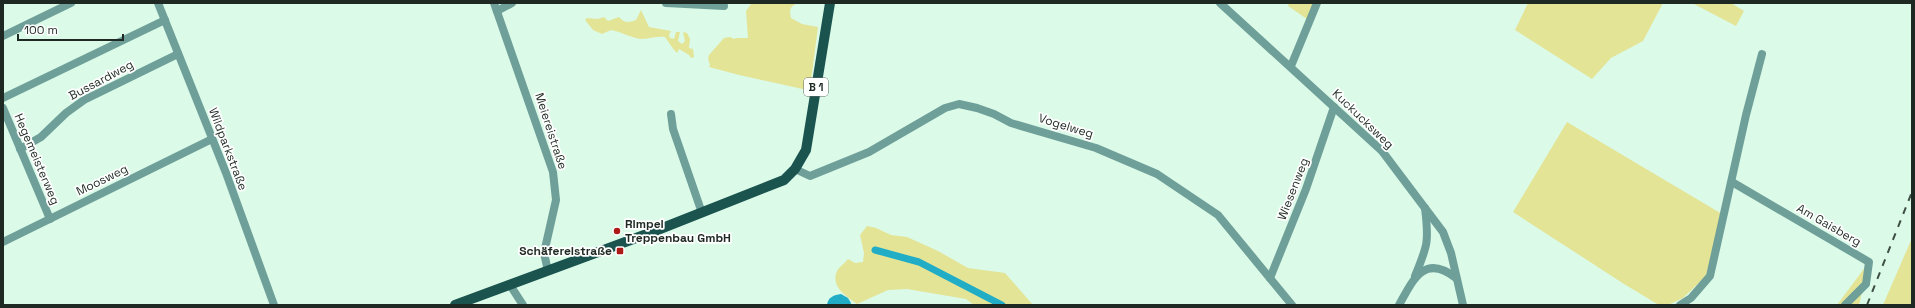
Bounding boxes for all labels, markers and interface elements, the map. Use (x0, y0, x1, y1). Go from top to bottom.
scale bar (18, 16, 123, 42)
text: 100 m (24, 22, 58, 38)
street label: Bussardweg (66, 56, 136, 104)
road number: B 1 (804, 78, 828, 96)
street label: Kuckucksweg (1329, 86, 1397, 152)
street label: Meiereistraße (531, 91, 571, 171)
street label: Wildparkstraße (205, 105, 251, 193)
street label: Vogelweg (1037, 110, 1095, 142)
street label: Hegemeisterweg (11, 111, 63, 207)
street label: Wiesenweg (1274, 156, 1312, 222)
street label: Moosweg (73, 161, 131, 199)
street label: Am Gaisberg (1794, 200, 1864, 250)
place label: Rimpel Treppenbau GmbH (625, 216, 731, 246)
marker: Rimpel Treppenbau GmbH (612, 226, 622, 236)
place label: Schäfereistraße (519, 243, 612, 259)
marker: Schäfereistraße (615, 246, 625, 256)

